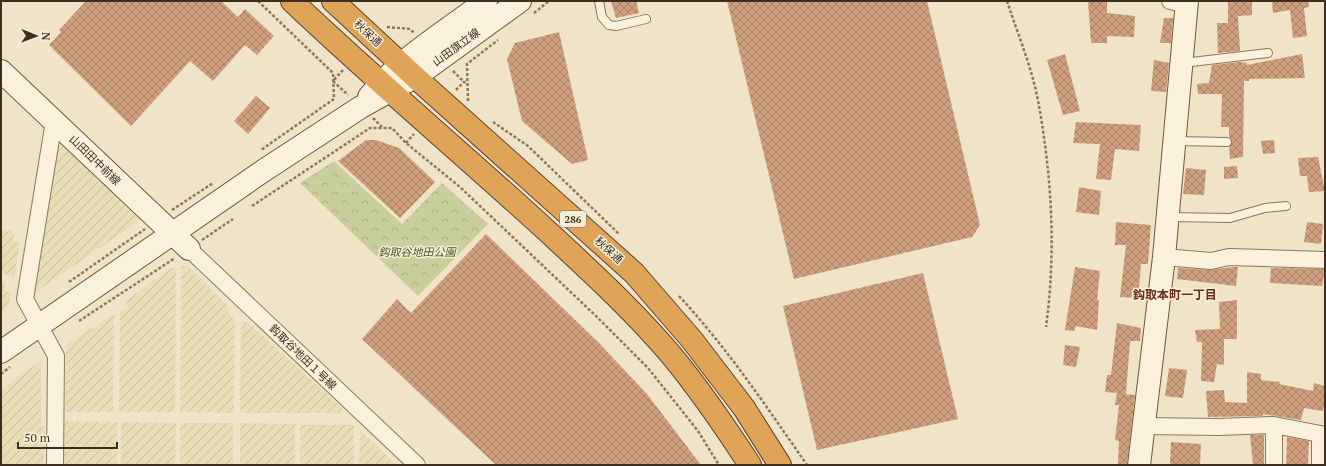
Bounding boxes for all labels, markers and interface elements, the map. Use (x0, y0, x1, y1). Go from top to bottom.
north arrow (16, 16, 56, 56)
street label: 秋保通 (351, 17, 385, 49)
street label: 山田旗立線 (430, 25, 482, 69)
text: N (39, 32, 53, 41)
street label: 山田田中前線 (66, 132, 124, 188)
road number: 286 (560, 211, 586, 227)
street label: 秋保通 (592, 234, 626, 266)
park label: 鈎取谷地田公園 (379, 245, 457, 259)
district label: 鈎取本町一丁目 (1133, 287, 1217, 302)
street label: 鈎取谷地田１号線 (266, 321, 340, 393)
scale bar (18, 424, 117, 450)
text: 50 m (24, 430, 51, 445)

